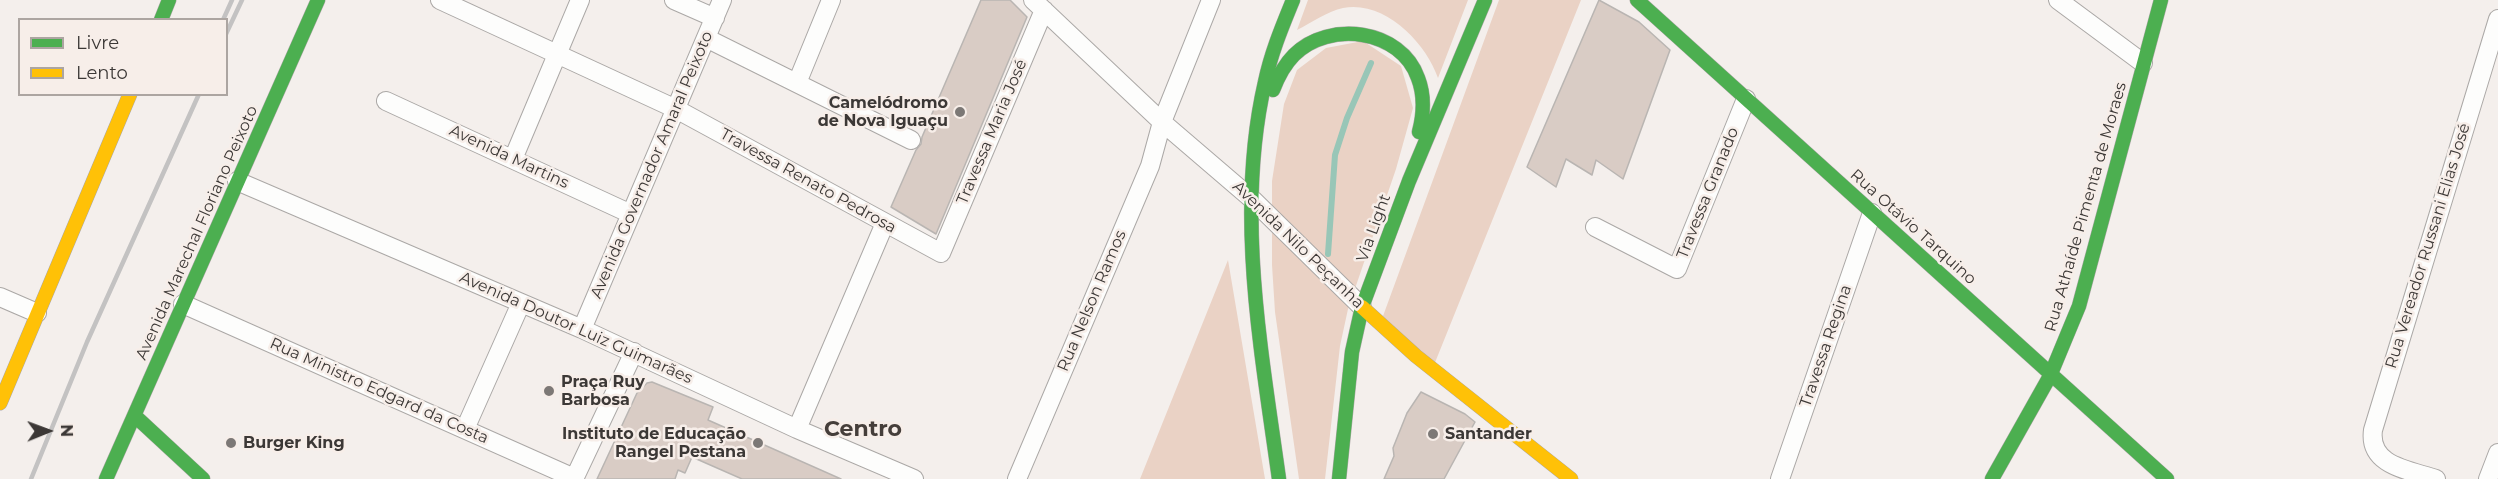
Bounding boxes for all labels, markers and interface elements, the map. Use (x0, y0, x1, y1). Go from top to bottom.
legend (18, 18, 228, 96)
street label: Avenida Governador Amaral Peixoto (587, 29, 717, 301)
text: Livre (76, 32, 119, 54)
street label: Travessa Maria José (953, 57, 1031, 207)
text: Lento (76, 62, 128, 84)
street label: Rua Athaíde Pimenta de Moraes (2041, 80, 2131, 334)
place label: Camelódromo de Nova Iguaçu (818, 93, 948, 131)
street label: Avenida Marechal Floriano Peixoto (132, 103, 262, 363)
marker: Camelódromo de Nova Iguaçu (953, 105, 967, 119)
street label: Avenida Martins (446, 121, 572, 193)
street label: Rua Vereador Russani Elias José (2381, 121, 2475, 371)
street label: Travessa Renato Pedrosa (717, 124, 899, 238)
street label: Travessa Granado (1673, 124, 1743, 262)
street label: Rua Otávio Tarquino (1846, 165, 1980, 289)
street label: Avenida Nilo Peçanha (1228, 177, 1368, 313)
street label: Via Light (1353, 191, 1395, 265)
street label: Rua Nelson Ramos (1054, 228, 1130, 374)
street label: Avenida Doutor Luiz Guimarães (457, 268, 695, 388)
street label: Travessa Regina (1796, 282, 1856, 410)
street label: Rua Ministro Edgard da Costa (267, 334, 491, 448)
place label: Praça Ruy Barbosa (561, 372, 645, 410)
marker: Praça Ruy Barbosa (542, 384, 556, 398)
north arrow (18, 401, 78, 461)
district label: Centro (824, 417, 902, 443)
text: N (57, 424, 76, 437)
place label: Instituto de Educação Rangel Pestana (562, 424, 746, 462)
place label: Santander (1445, 424, 1532, 444)
marker: Santander (1426, 427, 1440, 441)
place label: Burger King (243, 433, 345, 453)
marker: Burger King (224, 436, 238, 450)
marker: Instituto de Educação Rangel Pestana (751, 436, 765, 450)

